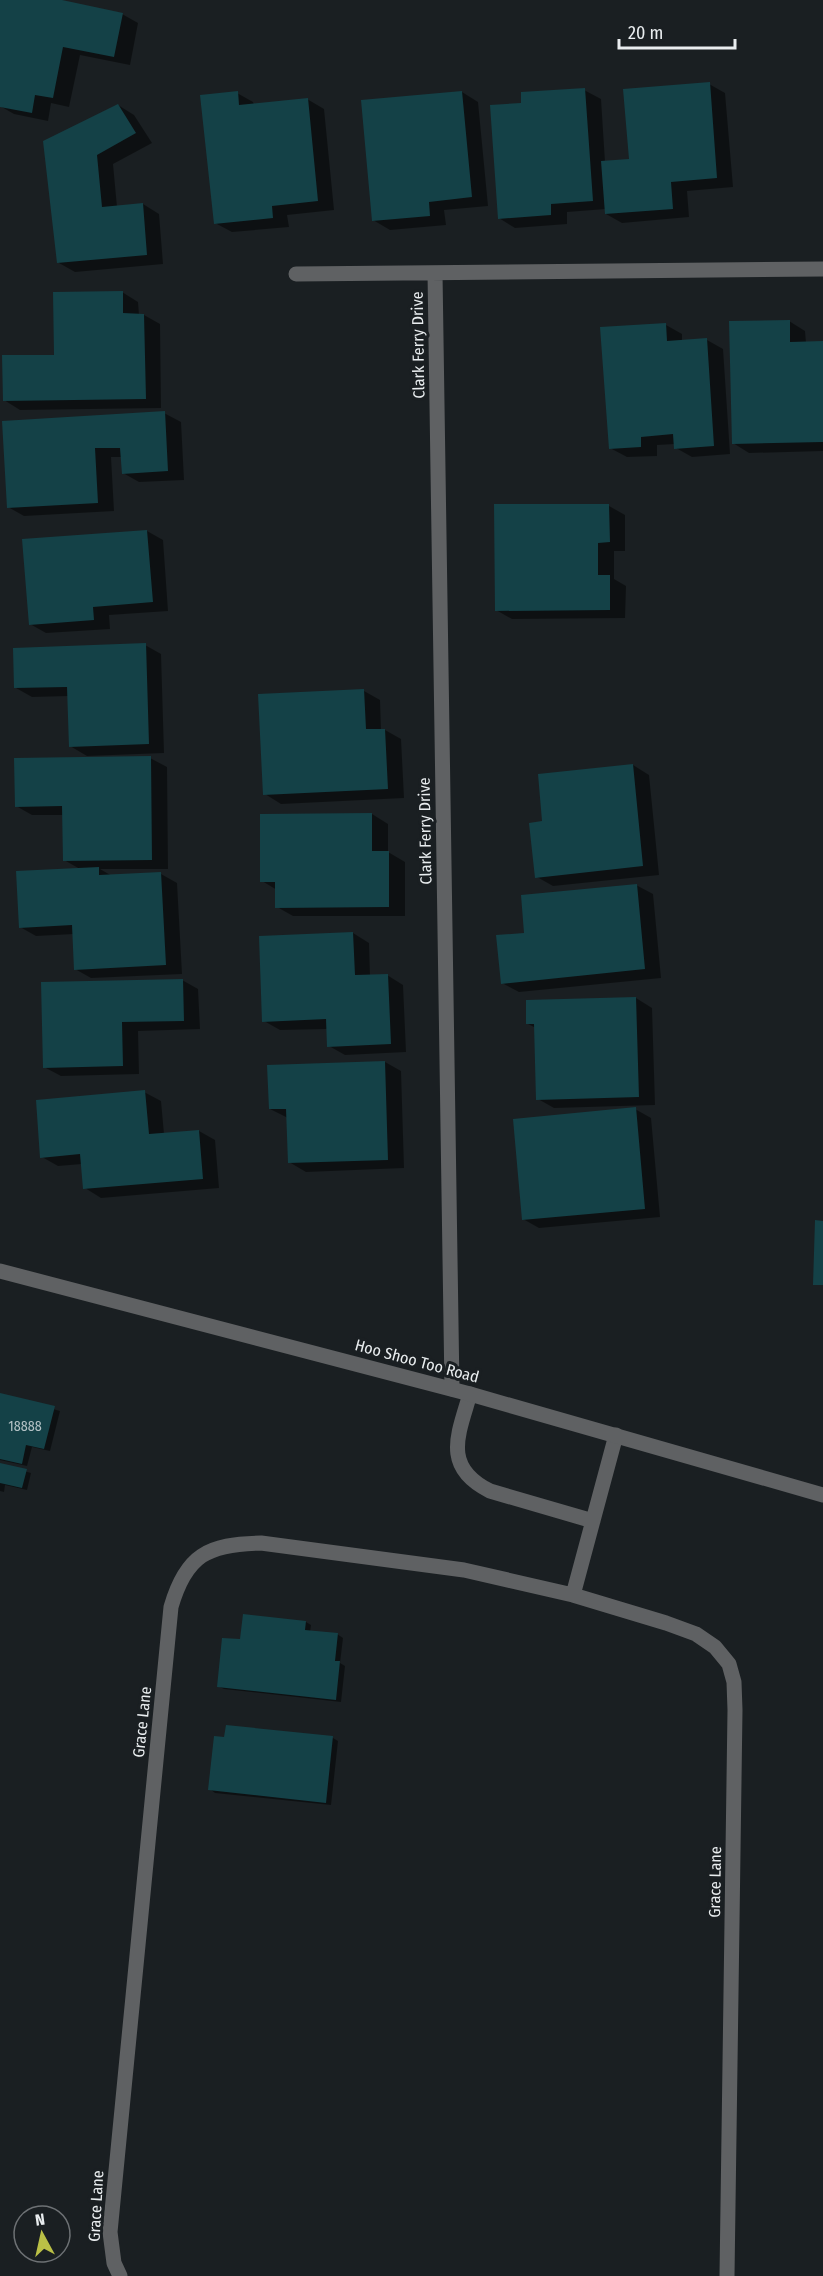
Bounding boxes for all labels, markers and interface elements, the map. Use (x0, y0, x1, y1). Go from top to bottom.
scale bar (619, 12, 734, 50)
text: 20 m (628, 22, 663, 44)
street label: Clark Ferry Drive (408, 291, 428, 399)
street label: Clark Ferry Drive (415, 777, 435, 885)
street label: Hoo Shoo Too Road (353, 1335, 481, 1387)
house number: 18888 (8, 1418, 42, 1435)
street label: Grace Lane (129, 1685, 155, 1759)
street label: Grace Lane (705, 1846, 725, 1918)
street label: Grace Lane (85, 2170, 107, 2242)
north arrow (12, 2204, 72, 2264)
text: N (34, 2210, 46, 2230)

